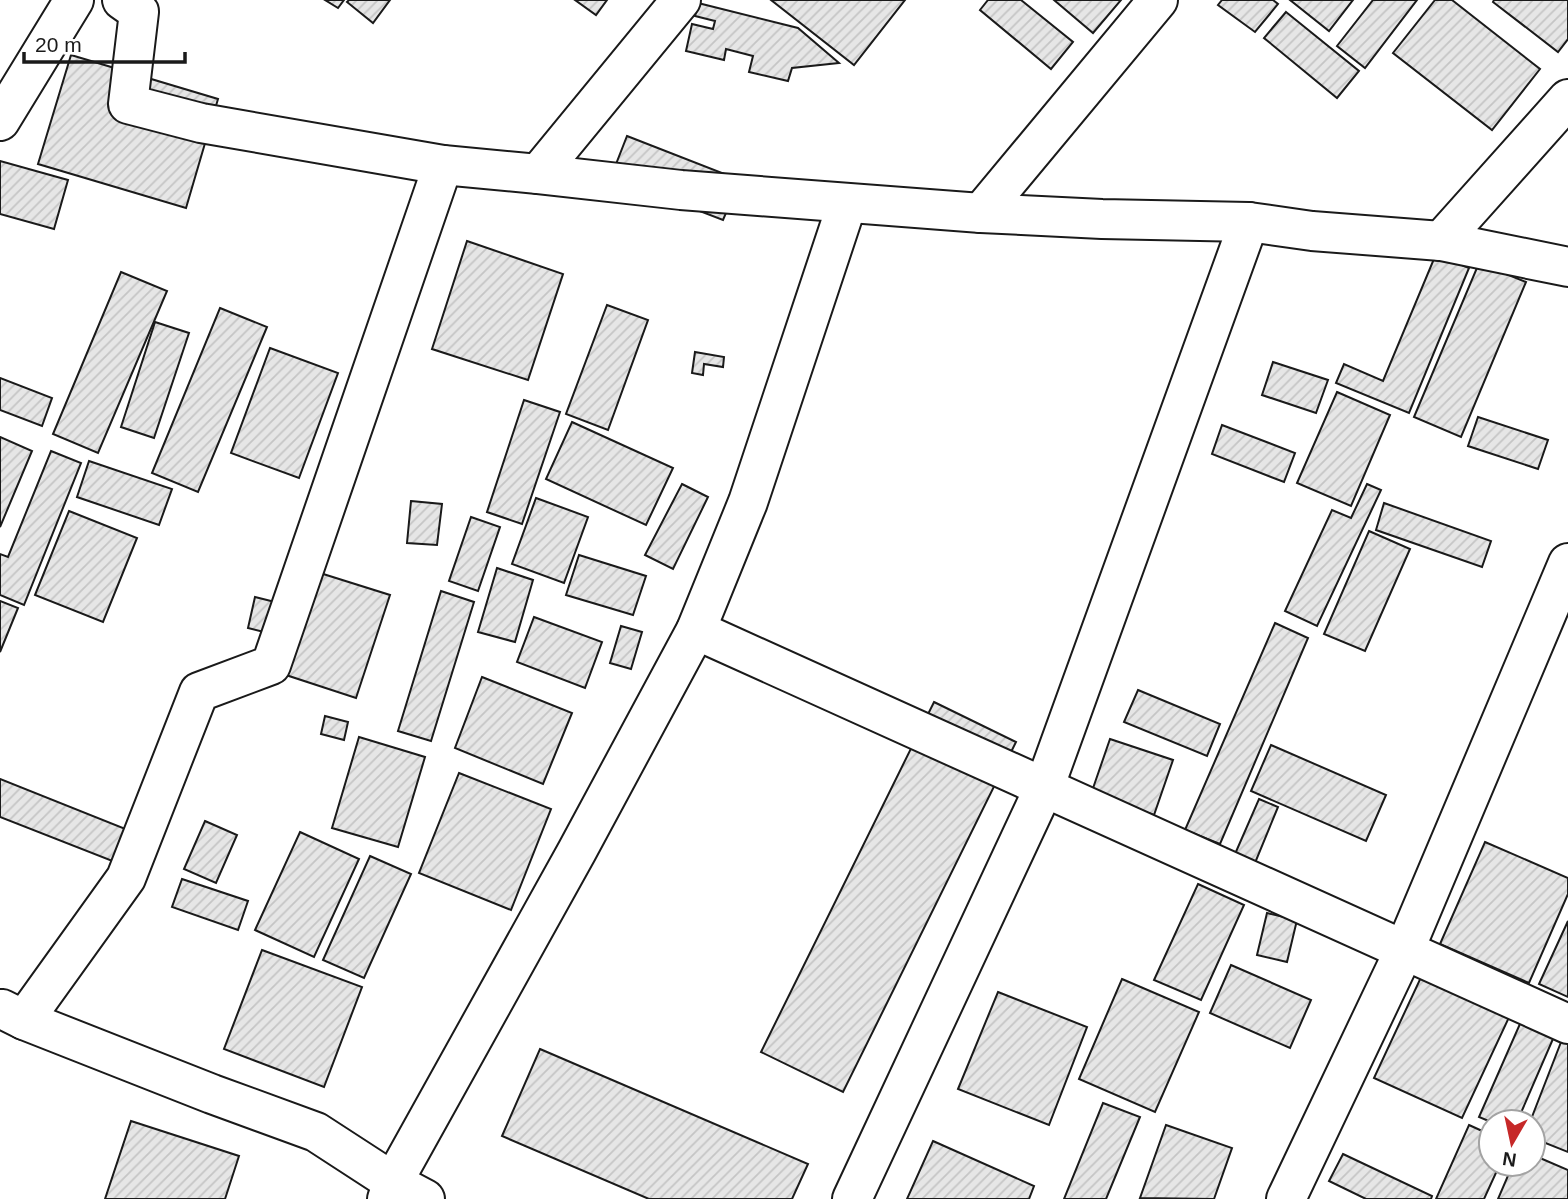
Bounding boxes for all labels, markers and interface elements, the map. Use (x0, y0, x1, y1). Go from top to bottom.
scale bar (24, 21, 186, 65)
text: 20 m (35, 33, 82, 56)
north arrow (1477, 1108, 1547, 1178)
text: N (1501, 1148, 1518, 1171)

